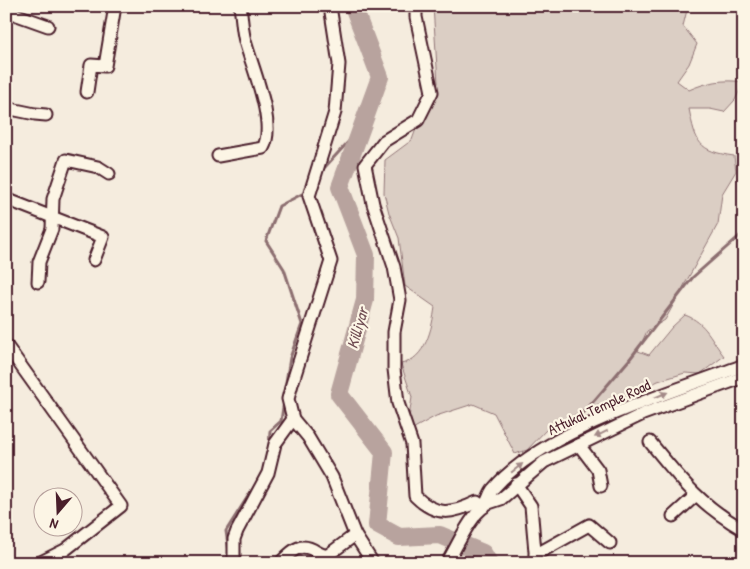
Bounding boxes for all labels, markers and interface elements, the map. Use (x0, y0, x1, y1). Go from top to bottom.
water label: Killiyar (341, 303, 374, 351)
street label: Attukal Temple Road (544, 374, 654, 440)
one-way arrow (654, 390, 668, 398)
one-way arrow (594, 430, 608, 438)
one-way arrow (510, 462, 523, 473)
north arrow (32, 486, 82, 536)
text: N (46, 514, 60, 535)

